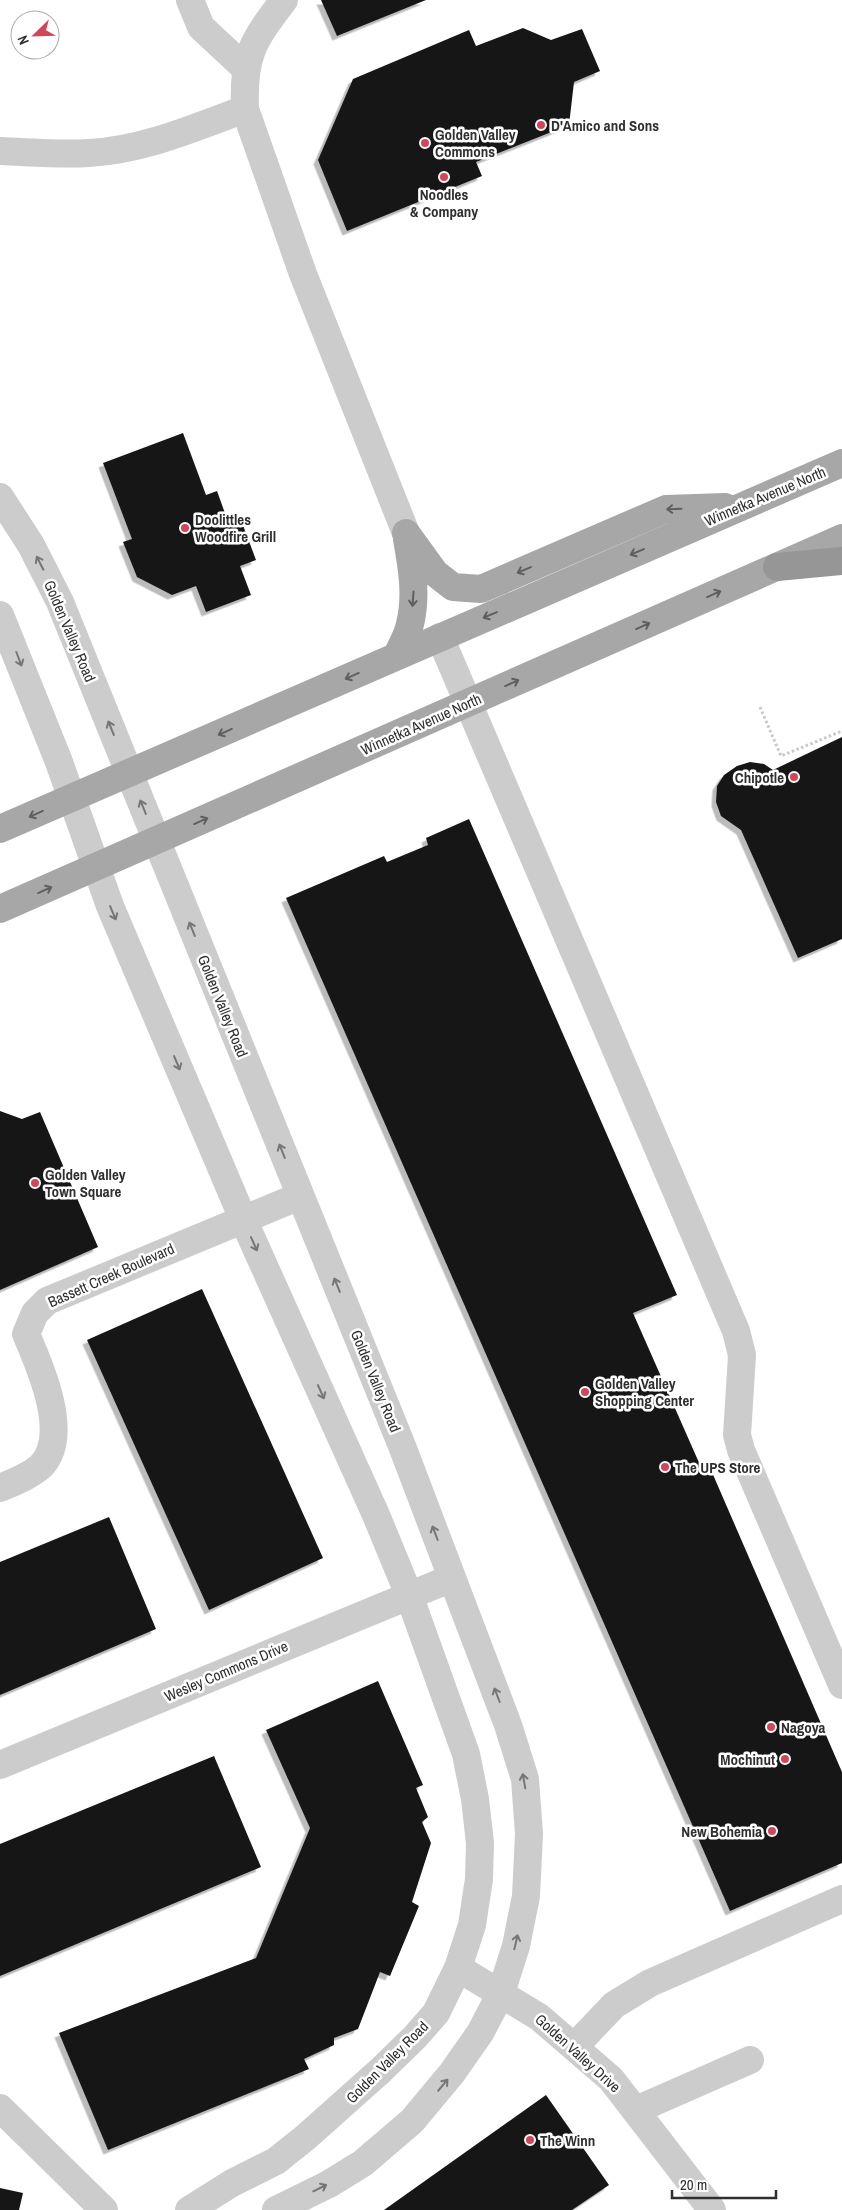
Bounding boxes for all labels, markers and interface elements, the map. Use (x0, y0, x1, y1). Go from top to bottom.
north arrow (10, 10, 60, 60)
text: N (13, 33, 33, 47)
place label: D'Amico and Sons (551, 115, 659, 136)
marker: D'Amico and Sons (535, 119, 547, 131)
place label: Golden Valley Commons (435, 124, 516, 162)
marker: Golden Valley Commons (419, 137, 431, 149)
marker: Noodles & Company (438, 171, 450, 183)
place label: Noodles & Company (410, 184, 478, 222)
street label: Winnetka Avenue North (701, 461, 829, 531)
one-way arrow (666, 504, 682, 513)
place label: Doolittles Woodfire Grill (195, 509, 276, 547)
marker: Doolittles Woodfire Grill (179, 522, 191, 534)
one-way arrow (630, 547, 645, 557)
one-way arrow (35, 556, 44, 571)
one-way arrow (517, 566, 532, 575)
street label: Golden Valley Road (39, 577, 101, 685)
one-way arrow (706, 589, 721, 599)
one-way arrow (408, 590, 417, 606)
one-way arrow (483, 611, 498, 621)
one-way arrow (635, 620, 650, 630)
one-way arrow (15, 651, 24, 666)
one-way arrow (345, 671, 360, 681)
one-way arrow (504, 678, 519, 688)
street label: Winnetka Avenue North (357, 688, 485, 760)
one-way arrow (106, 721, 115, 736)
one-way arrow (218, 728, 233, 738)
place label: Chipotle (735, 767, 784, 788)
marker: Chipotle (788, 771, 800, 783)
one-way arrow (138, 800, 147, 815)
one-way arrow (29, 810, 44, 819)
one-way arrow (193, 816, 208, 825)
one-way arrow (37, 884, 52, 894)
one-way arrow (109, 905, 119, 920)
one-way arrow (186, 922, 196, 937)
street label: Golden Valley Road (193, 952, 253, 1060)
one-way arrow (172, 1055, 182, 1070)
one-way arrow (276, 1144, 286, 1159)
place label: Golden Valley Town Square (45, 1164, 126, 1202)
marker: Golden Valley Town Square (29, 1177, 41, 1189)
one-way arrow (250, 1236, 259, 1251)
street label: Bassett Creek Boulevard (45, 1238, 177, 1312)
one-way arrow (331, 1278, 341, 1293)
street label: Golden Valley Road (346, 1327, 406, 1435)
place label: Golden Valley Shopping Center (595, 1373, 694, 1411)
one-way arrow (316, 1384, 326, 1399)
marker: Golden Valley Shopping Center (579, 1386, 591, 1398)
place label: The UPS Store (675, 1457, 761, 1478)
marker: The UPS Store (659, 1461, 671, 1473)
one-way arrow (430, 1525, 439, 1541)
street label: Wesley Commons Drive (161, 1635, 291, 1707)
one-way arrow (492, 1688, 501, 1703)
place label: Nagoya (781, 1717, 826, 1738)
marker: Nagoya (765, 1721, 777, 1733)
place label: Mochinut (720, 1749, 775, 1770)
marker: Mochinut (779, 1753, 791, 1765)
one-way arrow (519, 1773, 529, 1789)
place label: New Bohemia (681, 1821, 762, 1842)
marker: New Bohemia (766, 1825, 778, 1837)
one-way arrow (512, 1934, 521, 1950)
street label: Golden Valley Drive (531, 2009, 625, 2097)
street label: Golden Valley Road (341, 2016, 433, 2108)
one-way arrow (437, 2078, 448, 2091)
place label: The Winn (540, 2130, 595, 2151)
marker: The Winn (524, 2134, 536, 2146)
scale bar (672, 2168, 776, 2200)
text: 20 m (680, 2174, 707, 2195)
one-way arrow (312, 2183, 327, 2193)

